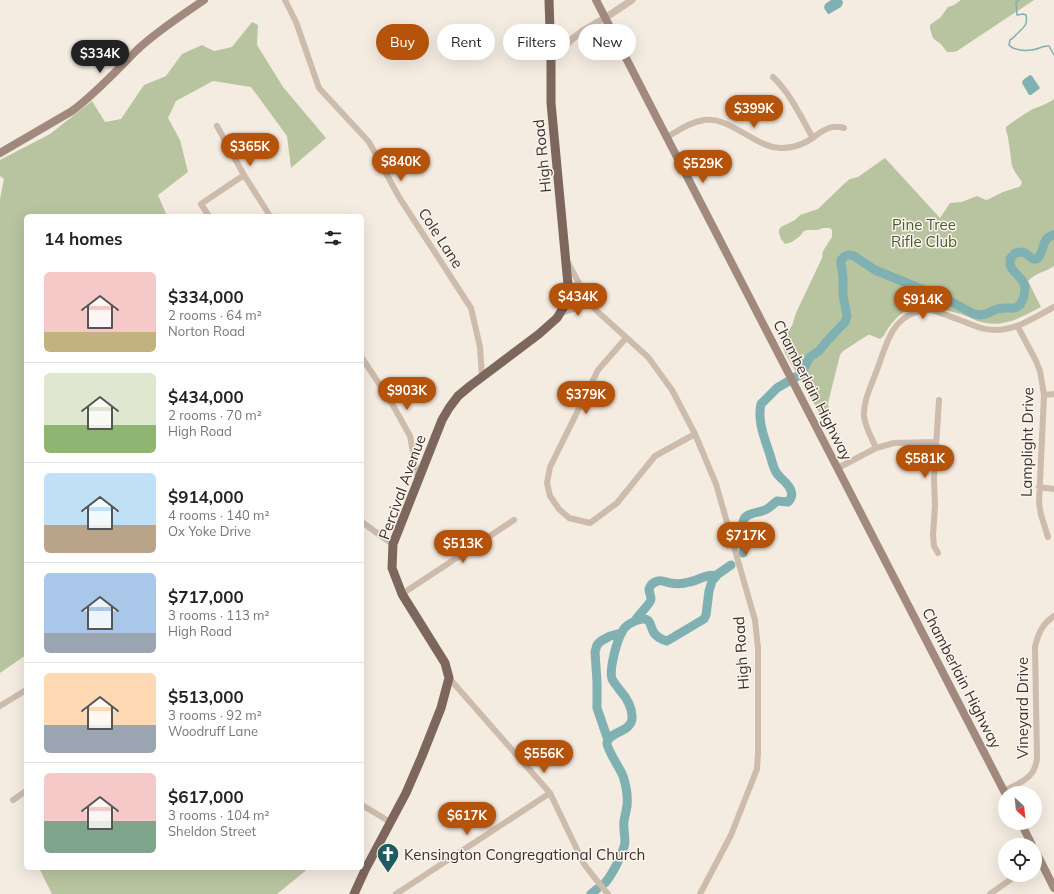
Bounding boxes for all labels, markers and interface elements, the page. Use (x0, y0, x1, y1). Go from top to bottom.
chip: Buy (376, 24, 429, 60)
chip: Rent (437, 24, 495, 60)
chip: Filters (503, 24, 570, 60)
chip: New (578, 24, 636, 60)
pin: $334K (72, 40, 128, 74)
text: $334K (80, 45, 120, 61)
pin: $399K (726, 95, 782, 129)
text: $399K (734, 100, 774, 116)
street label: High Road (529, 118, 555, 194)
pin: $365K (222, 133, 278, 167)
text: $365K (230, 138, 270, 154)
pin: $840K (373, 148, 429, 182)
pin: $529K (675, 150, 731, 184)
text: $840K (381, 153, 421, 169)
text: $529K (683, 155, 723, 171)
street label: Cole Lane (414, 204, 468, 272)
park label: Pine Tree Rifle Club (891, 215, 957, 251)
icon: filters (322, 227, 344, 249)
text: 14 homes (44, 228, 123, 249)
pin: $434K (550, 283, 606, 317)
text: $334,000 (168, 286, 244, 307)
pin: $914K (895, 286, 951, 320)
icon: home (76, 288, 124, 336)
text: $434K (558, 288, 598, 304)
text: $914K (903, 291, 943, 307)
text: 2 rooms · 64 m² (168, 307, 262, 323)
street label: Chamberlain Highway (769, 317, 857, 464)
text: Norton Road (168, 323, 245, 339)
pin: $903K (379, 377, 435, 411)
pin: $379K (558, 381, 614, 415)
text: $903K (387, 382, 427, 398)
text: $434,000 (168, 386, 244, 407)
text: $379K (566, 386, 606, 402)
street label: Lamplight Drive (1017, 387, 1037, 497)
icon: home (76, 389, 124, 437)
text: 2 rooms · 70 m² (168, 407, 262, 423)
text: High Road (168, 423, 232, 439)
street label: Percival Avenue (374, 432, 430, 542)
pin: $581K (897, 445, 953, 479)
text: $581K (905, 450, 945, 466)
text: $914,000 (168, 486, 244, 507)
icon: home (76, 489, 124, 537)
text: 4 rooms · 140 m² (168, 507, 269, 523)
pin: $717K (718, 522, 774, 556)
text: Ox Yoke Drive (168, 523, 251, 539)
text: $717K (726, 527, 766, 543)
pin: $513K (435, 530, 491, 564)
text: $513K (443, 535, 483, 551)
text: $717,000 (168, 586, 244, 607)
icon: home (76, 589, 124, 637)
street label: Chamberlain Highway (918, 605, 1006, 752)
text: 3 rooms · 113 m² (168, 607, 269, 623)
street label: High Road (729, 616, 753, 690)
text: High Road (168, 623, 232, 639)
street label: Vineyard Drive (1013, 657, 1032, 759)
text: $513,000 (168, 686, 244, 707)
icon: home (76, 689, 124, 737)
text: 3 rooms · 92 m² (168, 707, 262, 723)
text: Woodruff Lane (168, 723, 258, 739)
pin: $556K (516, 740, 572, 774)
text: $556K (524, 745, 564, 761)
text: $617,000 (168, 786, 244, 807)
north arrow (998, 786, 1042, 830)
map controls (998, 786, 1042, 882)
icon: home (76, 789, 124, 837)
pin: $617K (439, 802, 495, 836)
text: 3 rooms · 104 m² (168, 807, 269, 823)
text: $617K (447, 807, 487, 823)
text: Sheldon Street (168, 823, 256, 839)
button: locate (998, 838, 1042, 882)
church icon: Kensington Congregational Church (375, 841, 401, 874)
place label: Kensington Congregational Church (404, 845, 645, 864)

